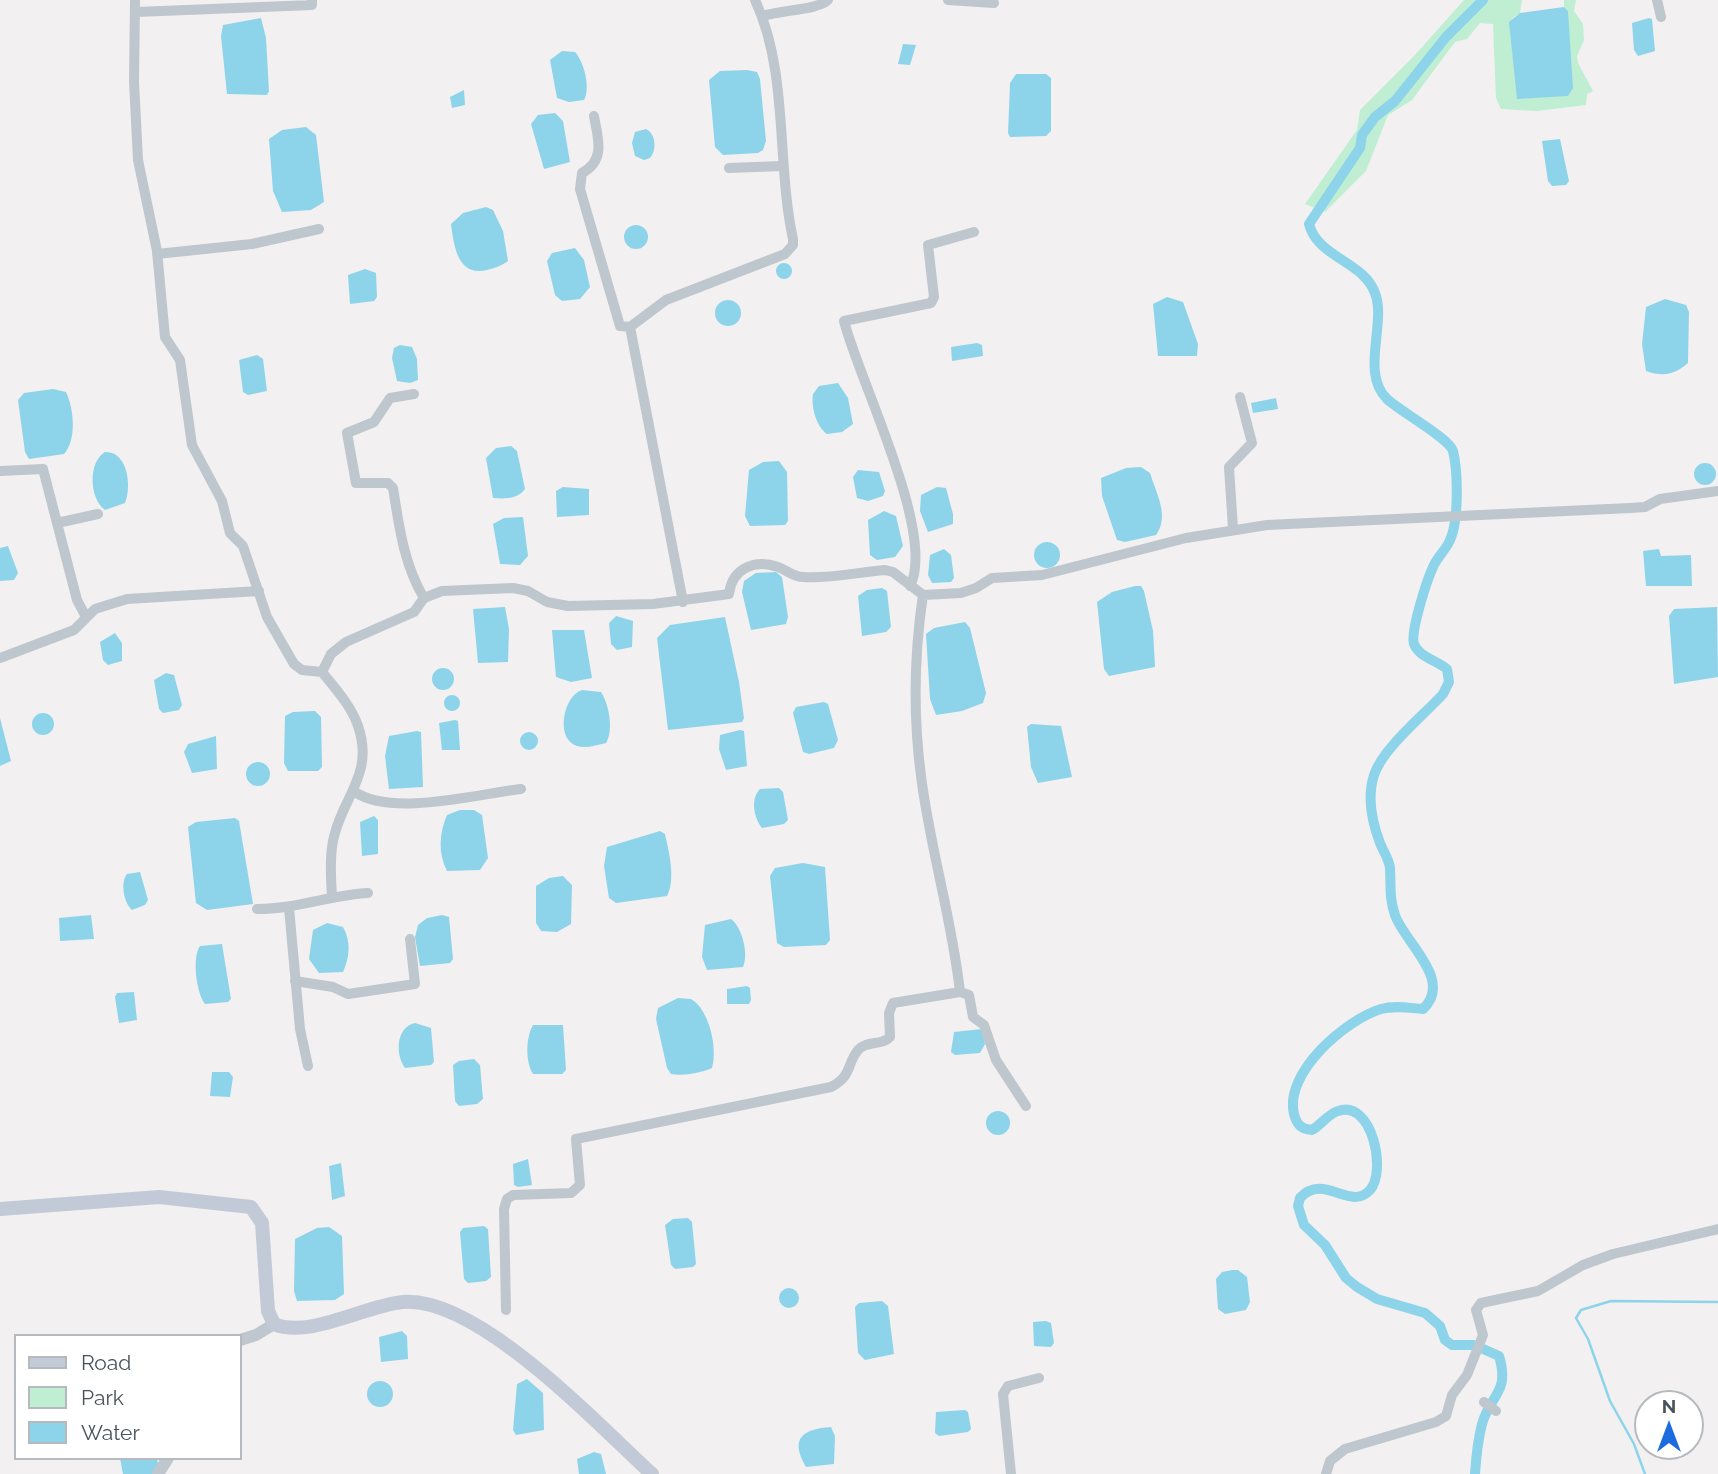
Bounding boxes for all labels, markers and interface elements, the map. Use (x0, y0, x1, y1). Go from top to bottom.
legend (14, 1334, 242, 1460)
text: Road (81, 1350, 131, 1375)
text: Park (81, 1385, 124, 1410)
north arrow (1634, 1390, 1704, 1460)
text: N (1662, 1395, 1676, 1417)
text: Water (81, 1420, 140, 1445)

